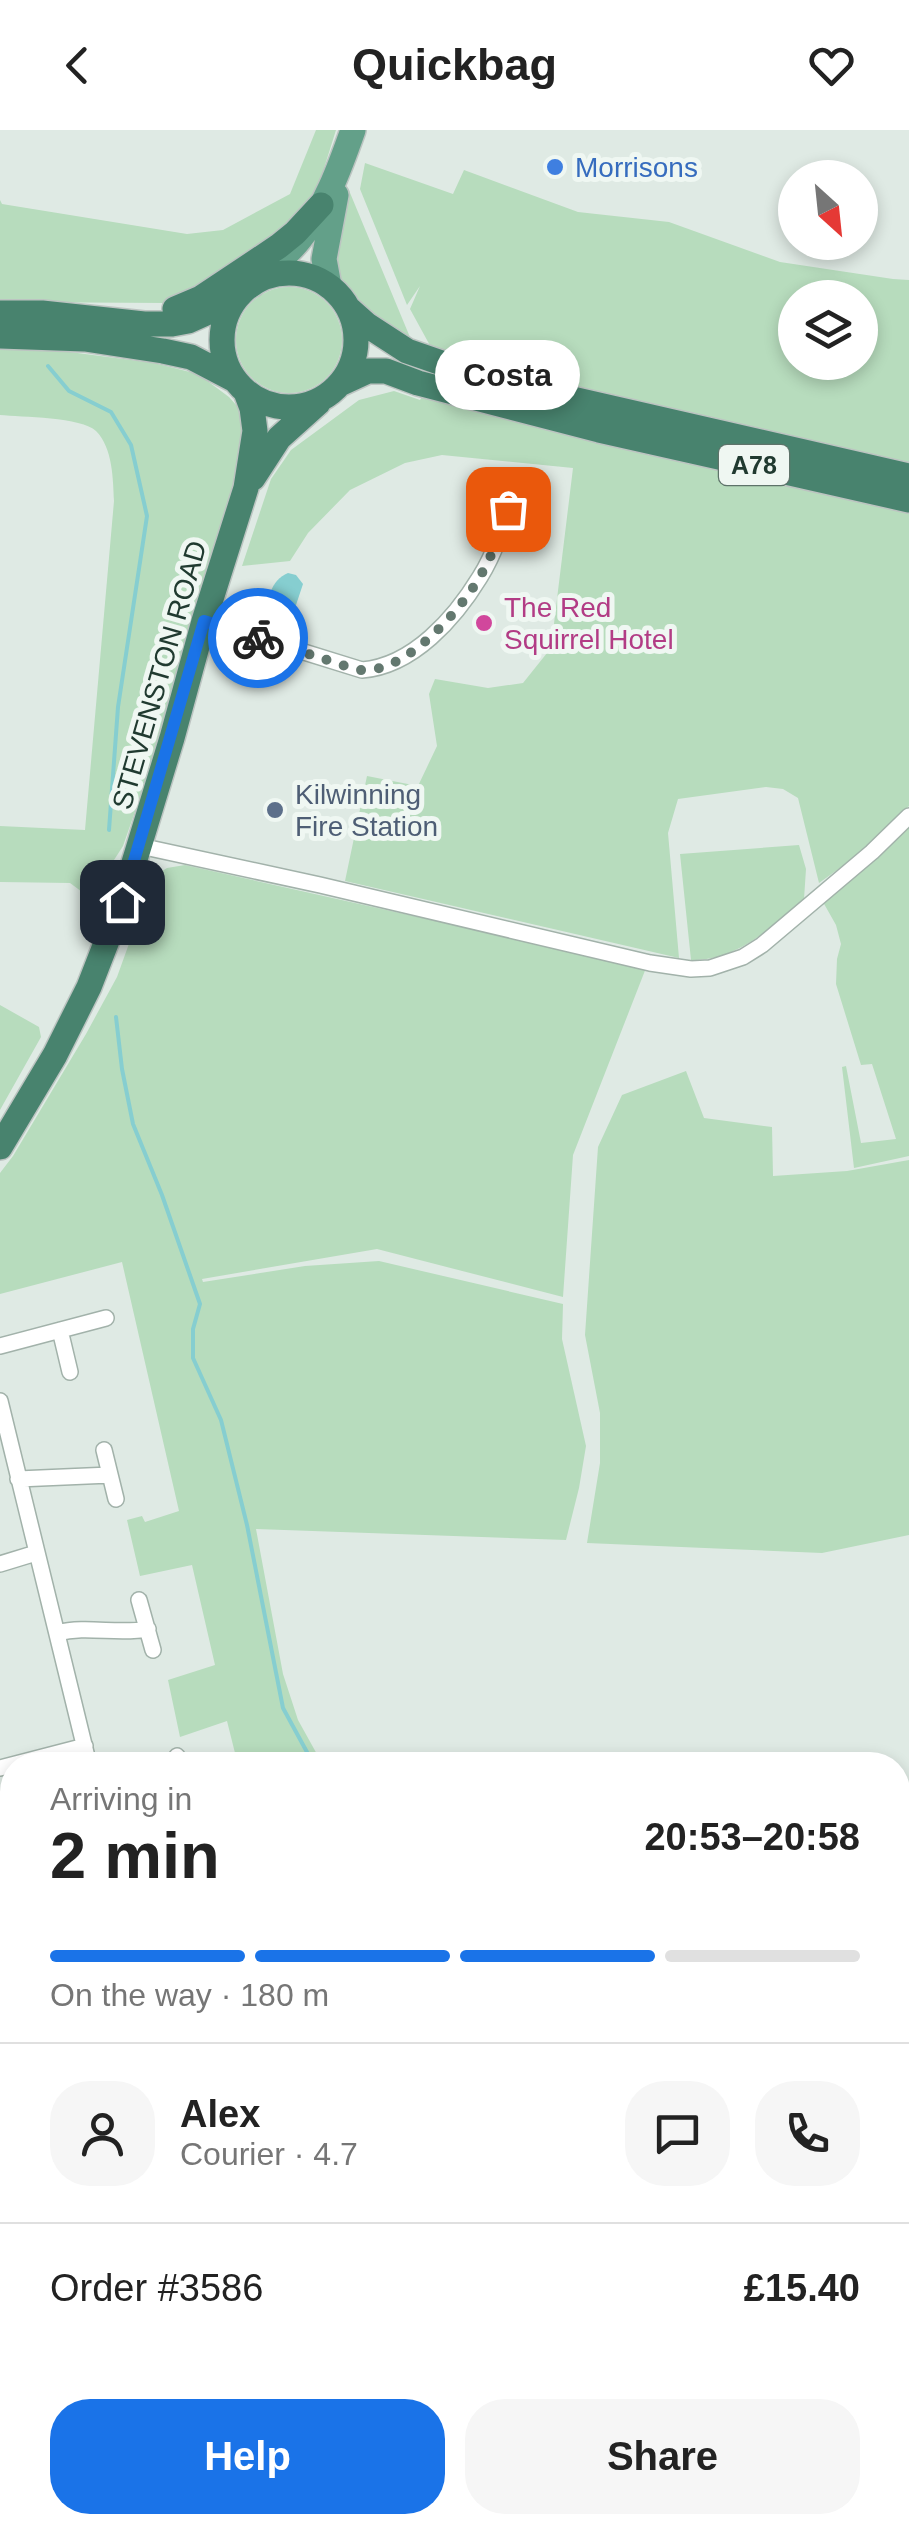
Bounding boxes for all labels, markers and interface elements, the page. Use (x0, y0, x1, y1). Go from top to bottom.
icon: back (50, 38, 105, 93)
icon: heart (804, 38, 859, 93)
text: Quickbag (352, 39, 557, 90)
place label: Morrisons (575, 152, 698, 183)
marker: Morrisons (544, 156, 566, 178)
north arrow (778, 160, 878, 260)
map controls (778, 160, 878, 380)
button: layers (778, 280, 878, 380)
callout: Costa (436, 339, 580, 409)
text: Costa (463, 357, 552, 393)
road number: A78 (719, 445, 789, 485)
pin (466, 467, 551, 552)
icon: bag (481, 482, 536, 537)
street label: STEVENSTON ROAD (106, 537, 213, 813)
courier (208, 588, 308, 688)
place label: The Red Squirrel Hotel (504, 592, 674, 655)
icon: bike (231, 611, 286, 666)
marker: The Red Squirrel Hotel (473, 612, 495, 634)
place label: Kilwinning Fire Station (295, 779, 438, 842)
marker: Kilwinning Fire Station (264, 799, 286, 821)
pin (80, 860, 165, 945)
icon: home (95, 875, 150, 930)
text: Arriving in (50, 1781, 192, 1817)
text: 20:53–20:58 (644, 1816, 860, 1858)
text: 2 min (50, 1819, 220, 1892)
text: On the way · 180 m (50, 1977, 329, 2013)
button: person (50, 2081, 155, 2186)
button: chat (625, 2081, 730, 2186)
button: phone (755, 2081, 860, 2186)
text: Alex (180, 2093, 260, 2135)
text: Courier · 4.7 (180, 2136, 358, 2172)
text: Order #3586 (50, 2267, 263, 2309)
text: £15.40 (744, 2267, 860, 2309)
button: Help (50, 2399, 445, 2514)
button: Share (465, 2399, 860, 2514)

